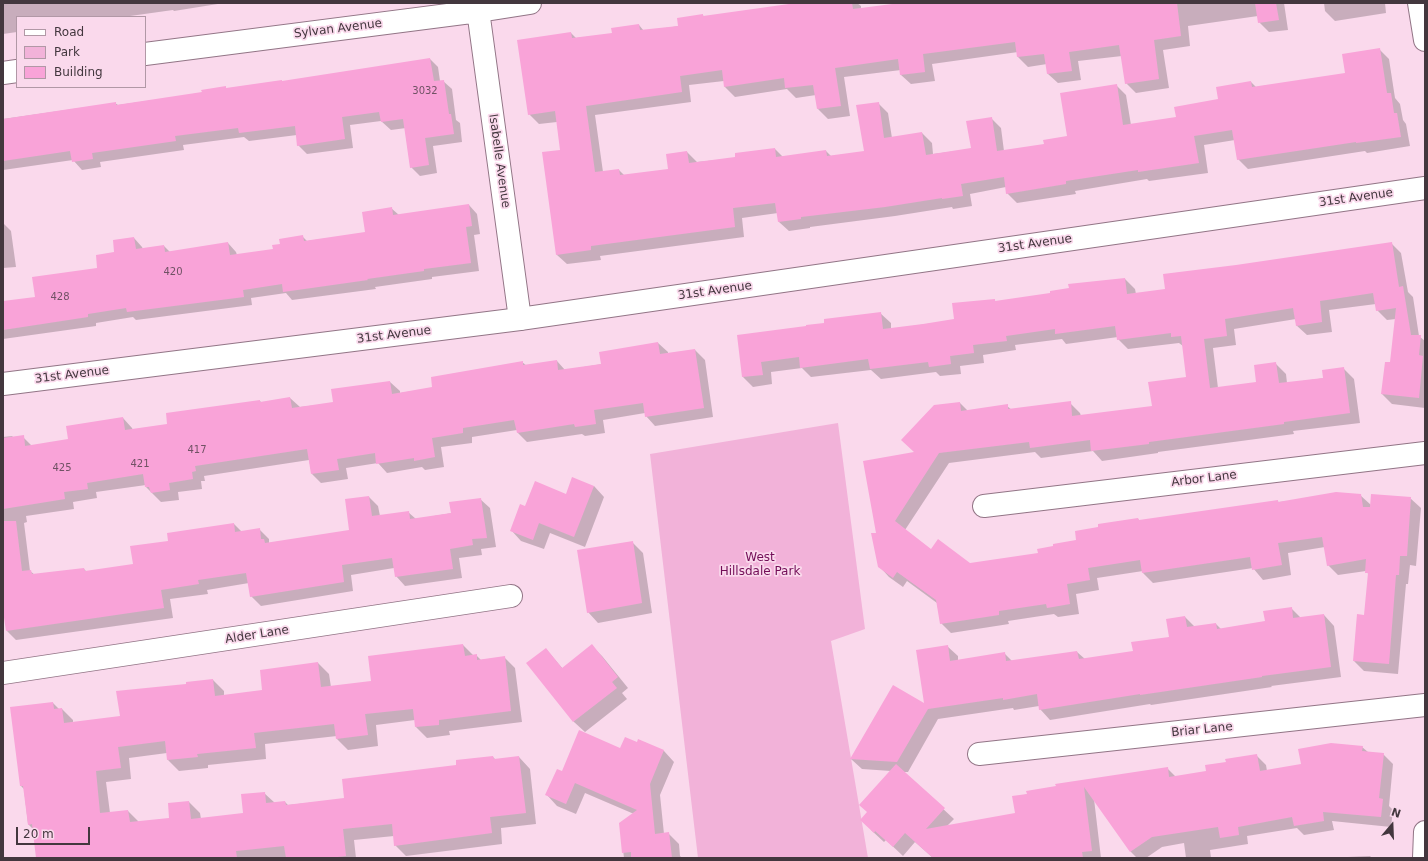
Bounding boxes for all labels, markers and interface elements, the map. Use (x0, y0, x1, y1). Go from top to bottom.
legend (16, 16, 146, 88)
street label: Sylvan Avenue (293, 16, 383, 42)
text: Road (54, 25, 84, 39)
text: Park (54, 45, 80, 59)
text: Building (54, 65, 103, 79)
house number: 3032 (412, 85, 438, 97)
street label: Isabelle Avenue (485, 113, 513, 209)
street label: 31st Avenue (1318, 186, 1394, 210)
street label: 31st Avenue (997, 232, 1073, 256)
house number: 420 (163, 266, 183, 278)
street label: 31st Avenue (677, 279, 753, 303)
house number: 428 (50, 291, 70, 303)
street label: 31st Avenue (356, 323, 432, 347)
street label: 31st Avenue (34, 363, 110, 387)
house number: 417 (187, 444, 207, 456)
house number: 421 (130, 458, 150, 470)
house number: 425 (52, 462, 72, 474)
street label: Arbor Lane (1170, 468, 1238, 490)
park label: West Hillsdale Park (720, 551, 800, 579)
street label: Alder Lane (224, 623, 290, 647)
street label: Briar Lane (1171, 720, 1233, 740)
north arrow (1372, 805, 1412, 845)
text: N (1390, 806, 1403, 821)
scale bar (18, 819, 92, 845)
text: 20 m (23, 827, 54, 841)

